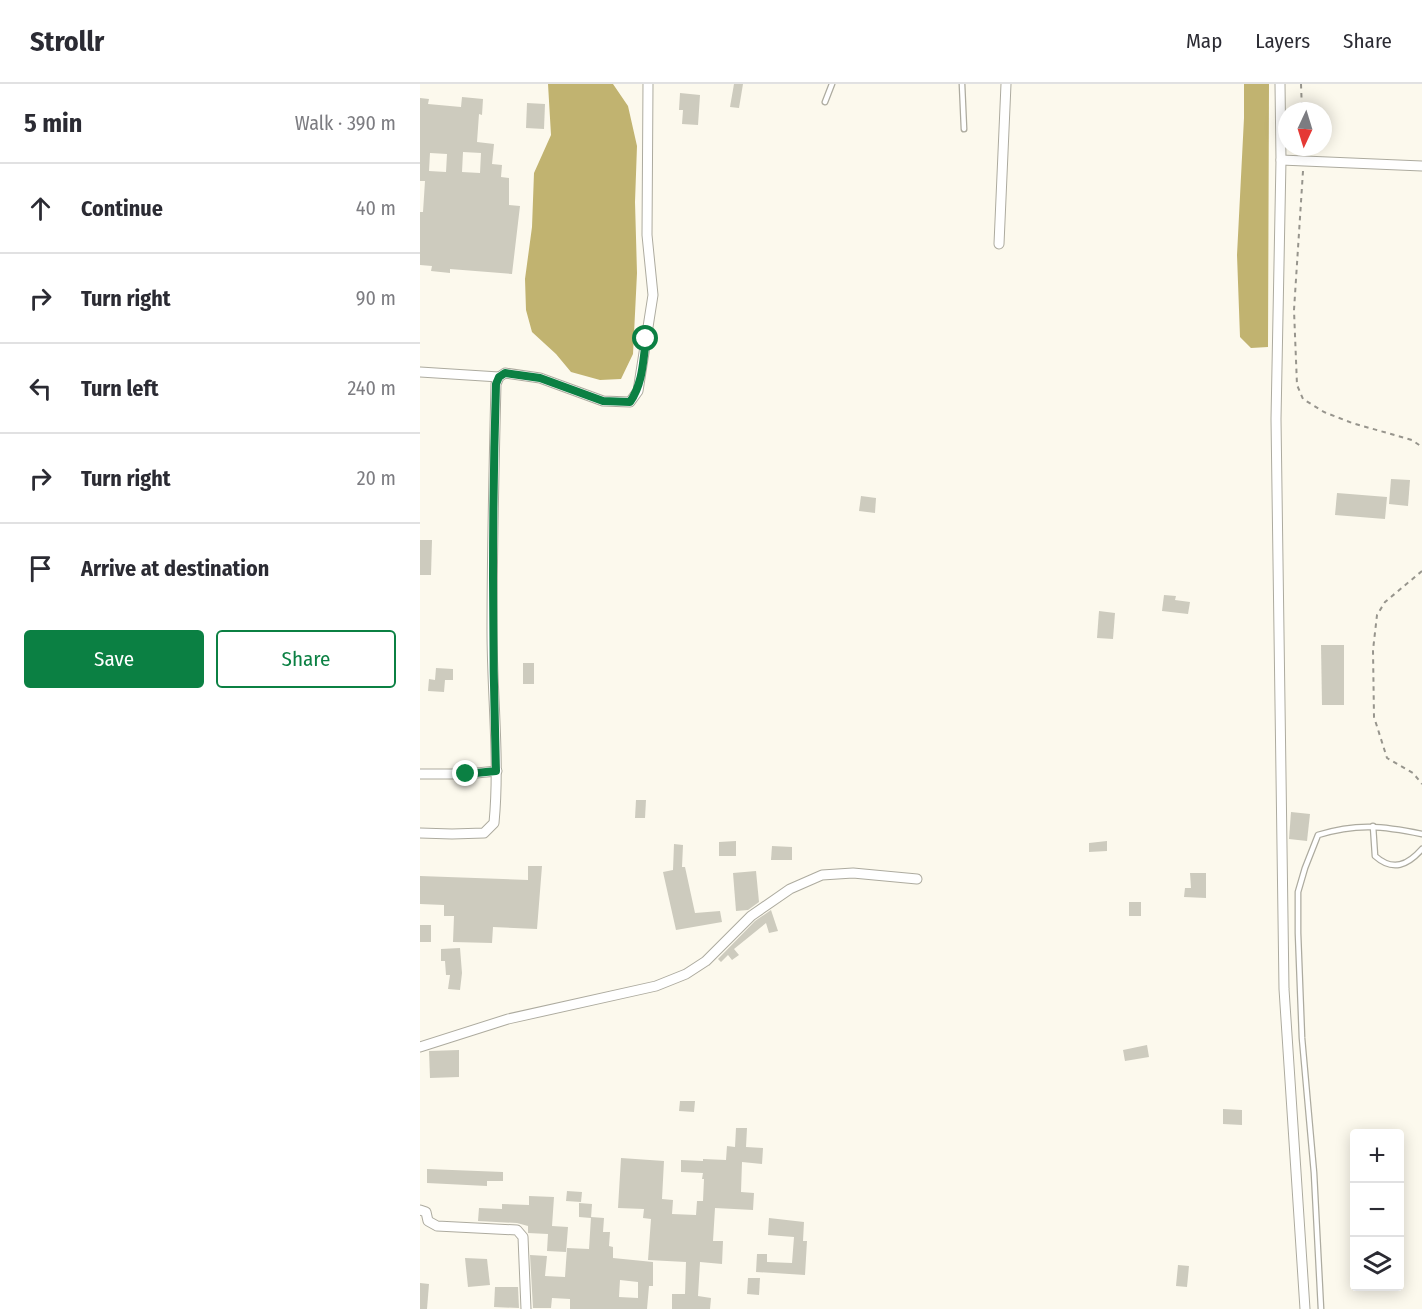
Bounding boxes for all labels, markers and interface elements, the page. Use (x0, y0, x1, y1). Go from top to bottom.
text: Strollr (30, 25, 104, 58)
text: Map (1186, 28, 1222, 54)
text: Layers (1255, 28, 1310, 54)
text: Share (1343, 28, 1392, 54)
north arrow (1278, 102, 1332, 156)
text: 5 min (24, 108, 82, 139)
text: Walk · 390 m (295, 111, 396, 135)
icon: ahead (24, 192, 57, 225)
text: Continue (81, 195, 163, 222)
text: 40 m (356, 196, 396, 220)
icon: right (24, 282, 57, 315)
text: Turn right (81, 285, 170, 312)
text: 90 m (356, 286, 396, 310)
route start (632, 325, 658, 351)
icon: left (24, 372, 57, 405)
text: Turn left (81, 375, 159, 402)
text: 240 m (347, 376, 396, 400)
icon: right (24, 462, 57, 495)
text: Turn right (81, 465, 170, 492)
text: 20 m (357, 466, 396, 490)
icon: arrive (24, 552, 57, 585)
text: Arrive at destination (81, 555, 269, 582)
button: Save (24, 630, 204, 688)
button: Share (216, 630, 396, 688)
route end (452, 760, 478, 786)
map controls (1350, 1129, 1404, 1291)
button: + (1350, 1129, 1404, 1183)
button: − (1350, 1183, 1404, 1237)
button: layers (1350, 1237, 1404, 1291)

